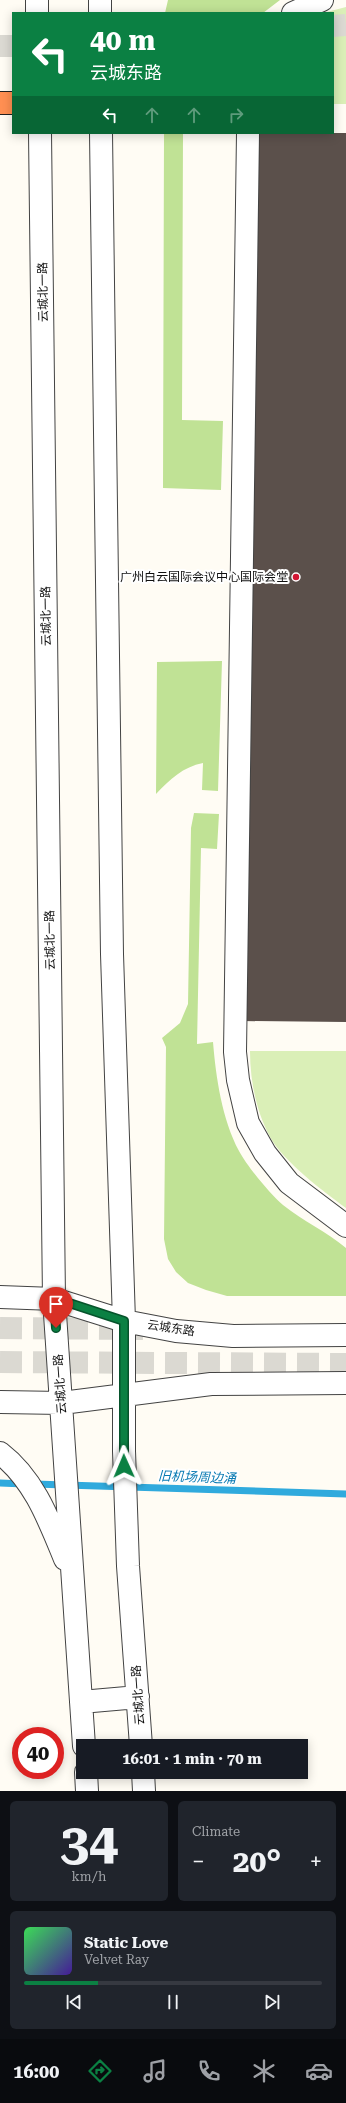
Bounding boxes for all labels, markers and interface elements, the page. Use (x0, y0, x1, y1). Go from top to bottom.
text: 40 m (90, 24, 155, 57)
icon: left (24, 28, 76, 80)
text: 云城东路 (90, 62, 162, 83)
icon: left (99, 104, 121, 126)
icon: ahead (141, 104, 163, 126)
icon: ahead (183, 104, 205, 126)
icon: right (225, 104, 247, 126)
street label: 云城北一路 (35, 262, 51, 322)
place label: 广州白云国际会议中心国际会堂 (120, 570, 288, 584)
marker: 广州白云国际会议中心国际会堂 (291, 572, 301, 582)
street label: 云城北一路 (38, 586, 54, 646)
street label: 云城北一路 (42, 910, 58, 970)
pin (39, 1287, 73, 1328)
icon: arrive (45, 1293, 67, 1315)
street label: 云城东路 (146, 1318, 196, 1338)
street label: 云城北一路 (51, 1354, 69, 1414)
position arrow (103, 1445, 145, 1487)
water label: 旧机场周边涌 (158, 1468, 238, 1486)
street label: 云城北一路 (129, 1665, 147, 1725)
speed limit sign: 40 (12, 1727, 64, 1779)
text: 16:01 · 1 min · 70 m (122, 1750, 262, 1768)
text: 34 (60, 1812, 118, 1873)
text: Climate (192, 1824, 240, 1839)
text: 20° (233, 1844, 281, 1879)
text: − (192, 1849, 204, 1874)
text: + (310, 1849, 322, 1874)
text: km/h (72, 1869, 106, 1884)
text: Static Love (84, 1934, 168, 1952)
text: Velvet Ray (84, 1952, 149, 1967)
icon: previous (63, 1991, 85, 2013)
icon: pause (162, 1991, 184, 2013)
icon: next (261, 1991, 283, 2013)
icon: directions (86, 2057, 114, 2085)
icon: music (141, 2057, 169, 2085)
icon: phone (195, 2057, 223, 2085)
icon: climate (250, 2057, 278, 2085)
icon: car (305, 2057, 333, 2085)
text: 16:00 (13, 2061, 59, 2082)

